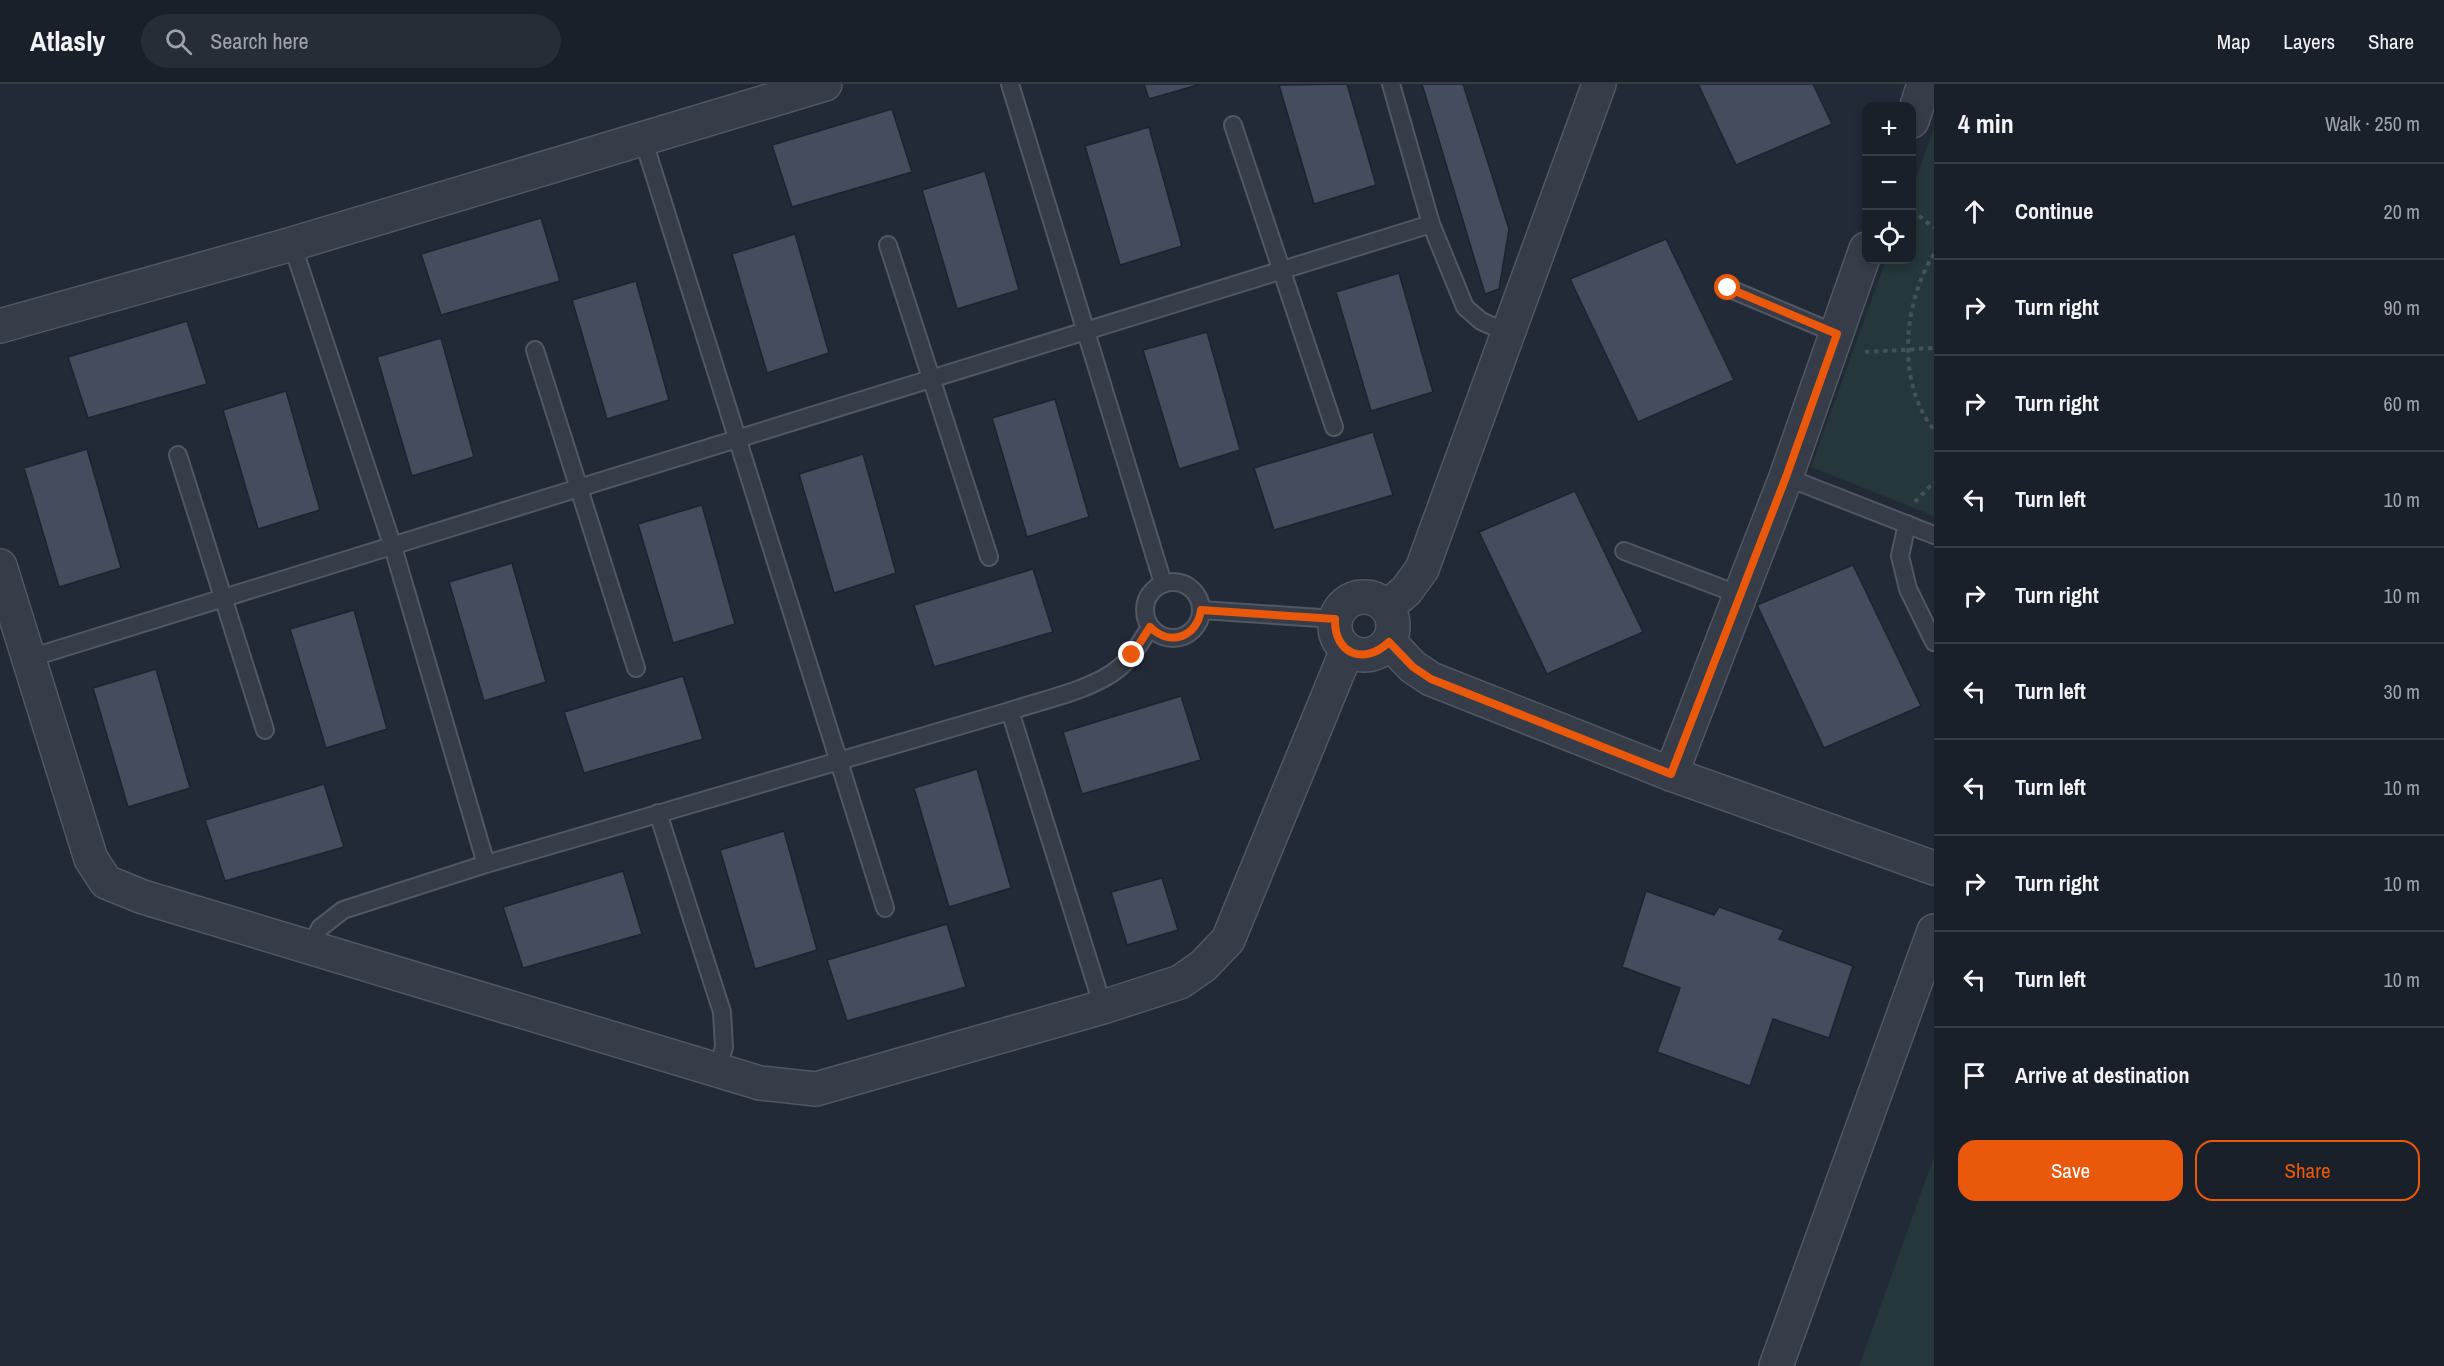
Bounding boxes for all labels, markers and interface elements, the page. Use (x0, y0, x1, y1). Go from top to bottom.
search box (141, 14, 561, 68)
text: Atlasly (30, 22, 105, 60)
icon: search (162, 25, 195, 58)
text: Search here (210, 26, 309, 56)
text: Map (2217, 27, 2250, 56)
text: Layers (2283, 27, 2335, 56)
text: Share (2368, 27, 2414, 56)
map controls (1862, 102, 1916, 264)
button: + (1862, 102, 1916, 156)
text: 4 min (1958, 106, 2014, 141)
text: Walk · 250 m (2325, 110, 2420, 137)
button: − (1862, 156, 1916, 210)
icon: ahead (1958, 195, 1991, 228)
text: Continue (2015, 196, 2093, 226)
text: 20 m (2384, 198, 2420, 225)
button: locate (1862, 210, 1916, 264)
route start (1714, 274, 1740, 300)
icon: right (1958, 291, 1991, 324)
text: Turn right (2015, 292, 2099, 322)
text: 90 m (2384, 294, 2420, 321)
icon: right (1958, 387, 1991, 420)
text: Turn right (2015, 388, 2099, 418)
text: 60 m (2384, 390, 2420, 417)
icon: left (1958, 483, 1991, 516)
text: Turn left (2015, 484, 2086, 514)
text: 10 m (2384, 486, 2420, 513)
icon: right (1958, 579, 1991, 612)
text: Turn right (2015, 580, 2099, 610)
text: 10 m (2384, 582, 2420, 609)
route end (1118, 641, 1144, 667)
icon: left (1958, 675, 1991, 708)
text: Turn left (2015, 676, 2086, 706)
text: 30 m (2384, 678, 2420, 705)
icon: left (1958, 771, 1991, 804)
text: Turn left (2015, 772, 2086, 802)
text: 10 m (2384, 774, 2420, 801)
icon: right (1958, 867, 1991, 900)
text: Turn right (2015, 868, 2099, 898)
text: 10 m (2384, 870, 2420, 897)
icon: left (1958, 963, 1991, 996)
text: Turn left (2015, 964, 2086, 994)
text: 10 m (2384, 966, 2420, 993)
icon: arrive (1958, 1059, 1991, 1092)
text: Arrive at destination (2015, 1060, 2189, 1090)
button: Save (1958, 1140, 2183, 1201)
button: Share (2195, 1140, 2420, 1201)

